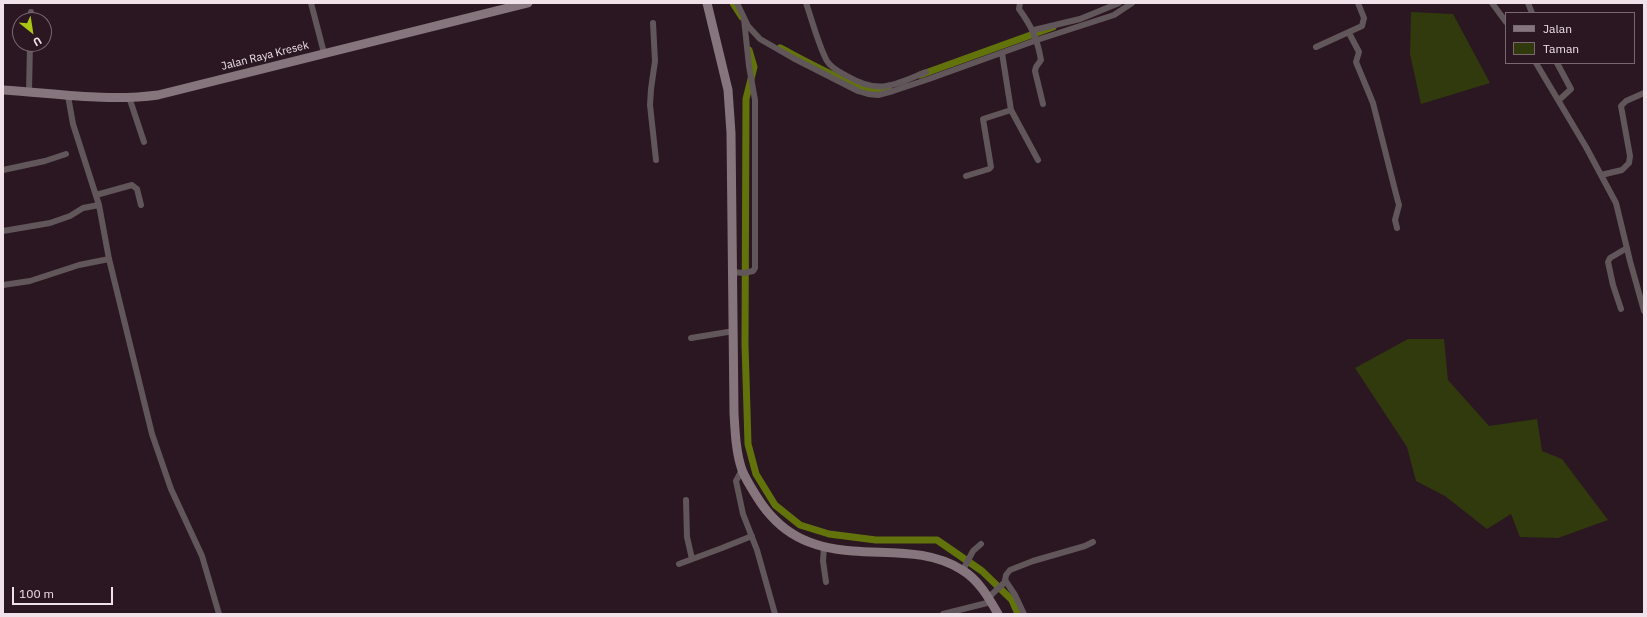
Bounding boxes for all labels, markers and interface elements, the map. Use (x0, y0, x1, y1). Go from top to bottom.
north arrow (12, 12, 52, 52)
legend (1505, 12, 1635, 64)
text: Jalan (1543, 21, 1572, 36)
text: U (31, 34, 44, 49)
street label: Jalan Raya Kresek (220, 39, 310, 73)
text: Taman (1543, 41, 1579, 56)
scale bar (14, 579, 115, 605)
text: 100 m (19, 586, 54, 601)

